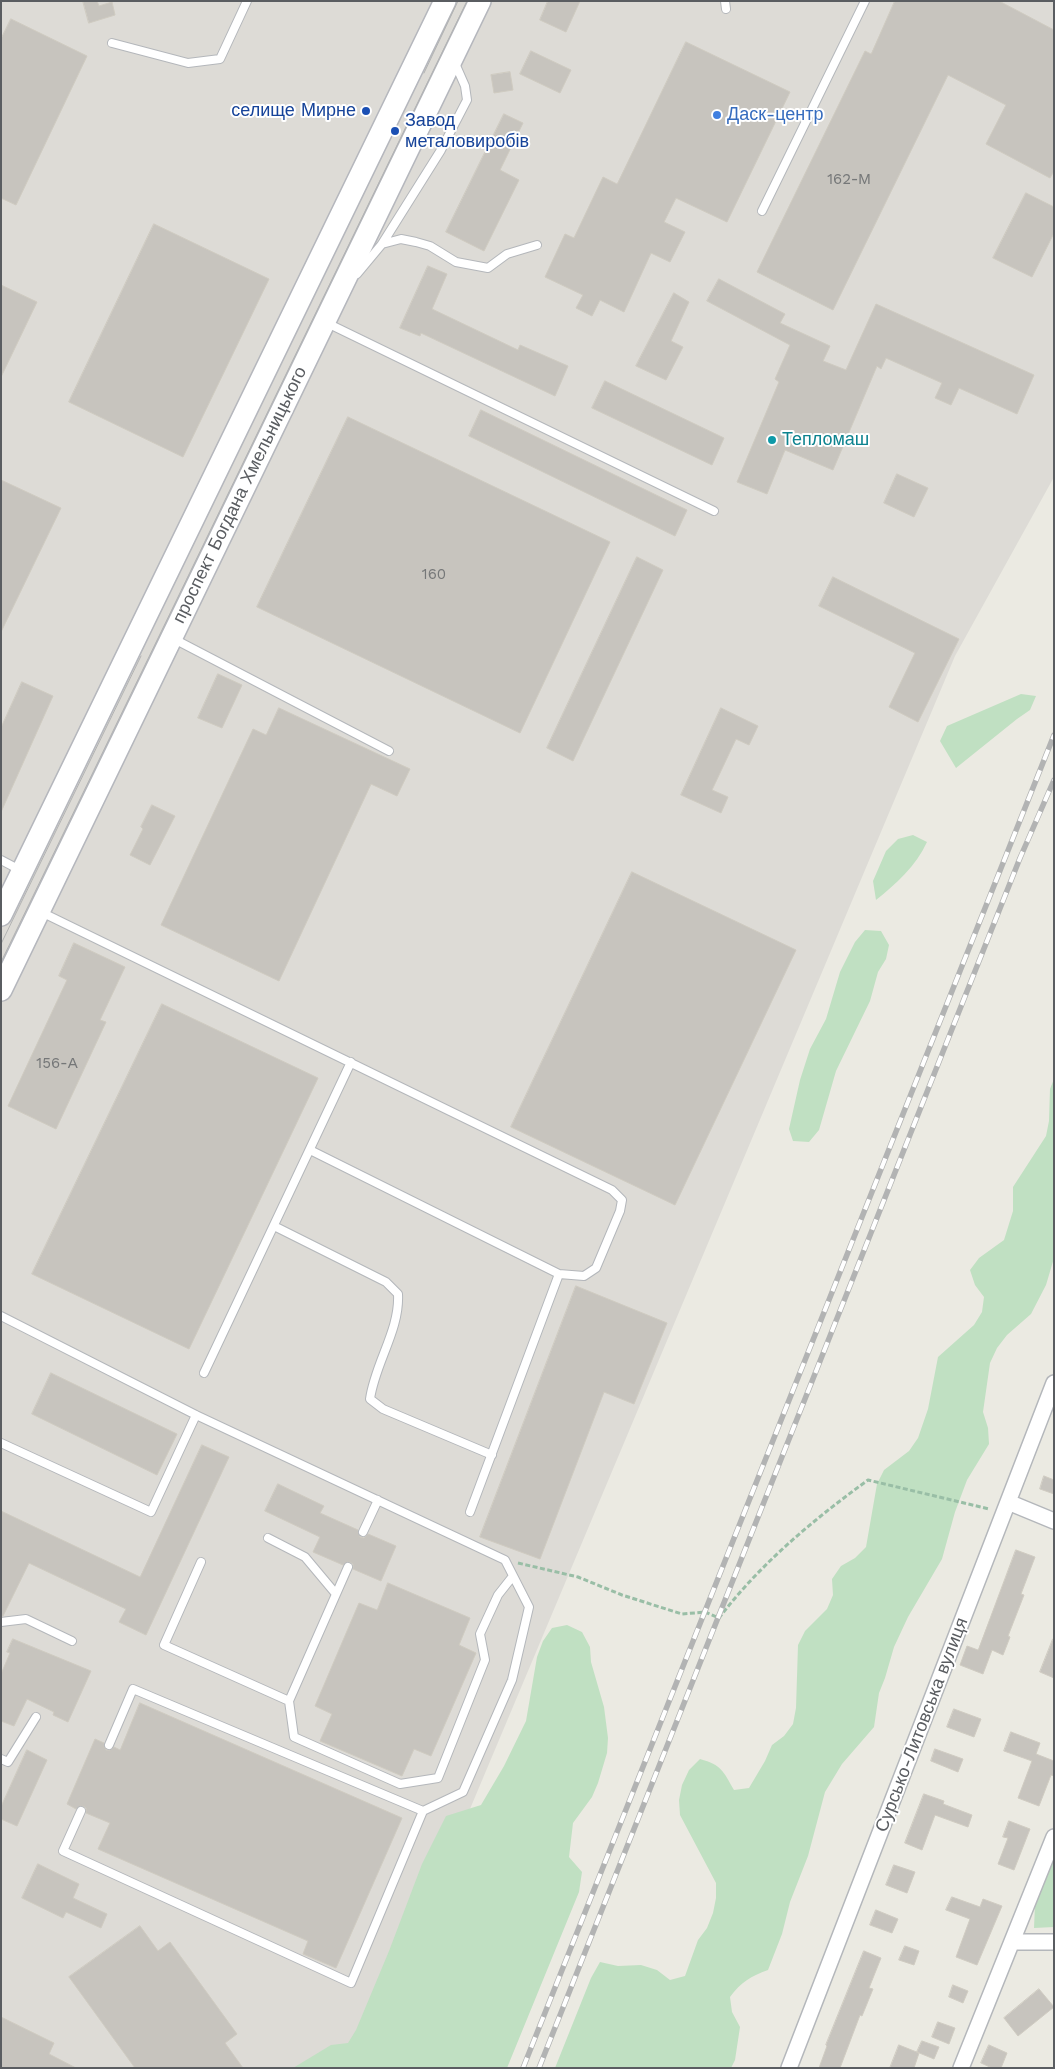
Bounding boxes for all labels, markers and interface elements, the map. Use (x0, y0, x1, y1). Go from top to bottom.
place label: селище Мирне (231, 100, 356, 122)
place label: Даск-центр (727, 104, 824, 126)
marker: селище Мирне (360, 105, 372, 117)
marker: Даск-центр (711, 109, 723, 121)
place label: Завод металовиробів (405, 110, 529, 152)
marker: Завод металовиробів (389, 125, 401, 137)
house number: 162-М (827, 171, 871, 189)
street label: проспект Богдана Хмельницького (168, 363, 312, 627)
place label: Тепломаш (782, 429, 869, 451)
marker: Тепломаш (766, 434, 778, 446)
house number: 160 (422, 566, 446, 584)
house number: 156-А (36, 1055, 78, 1073)
street label: Сурсько-Литовська вулиця (871, 1615, 973, 1835)

